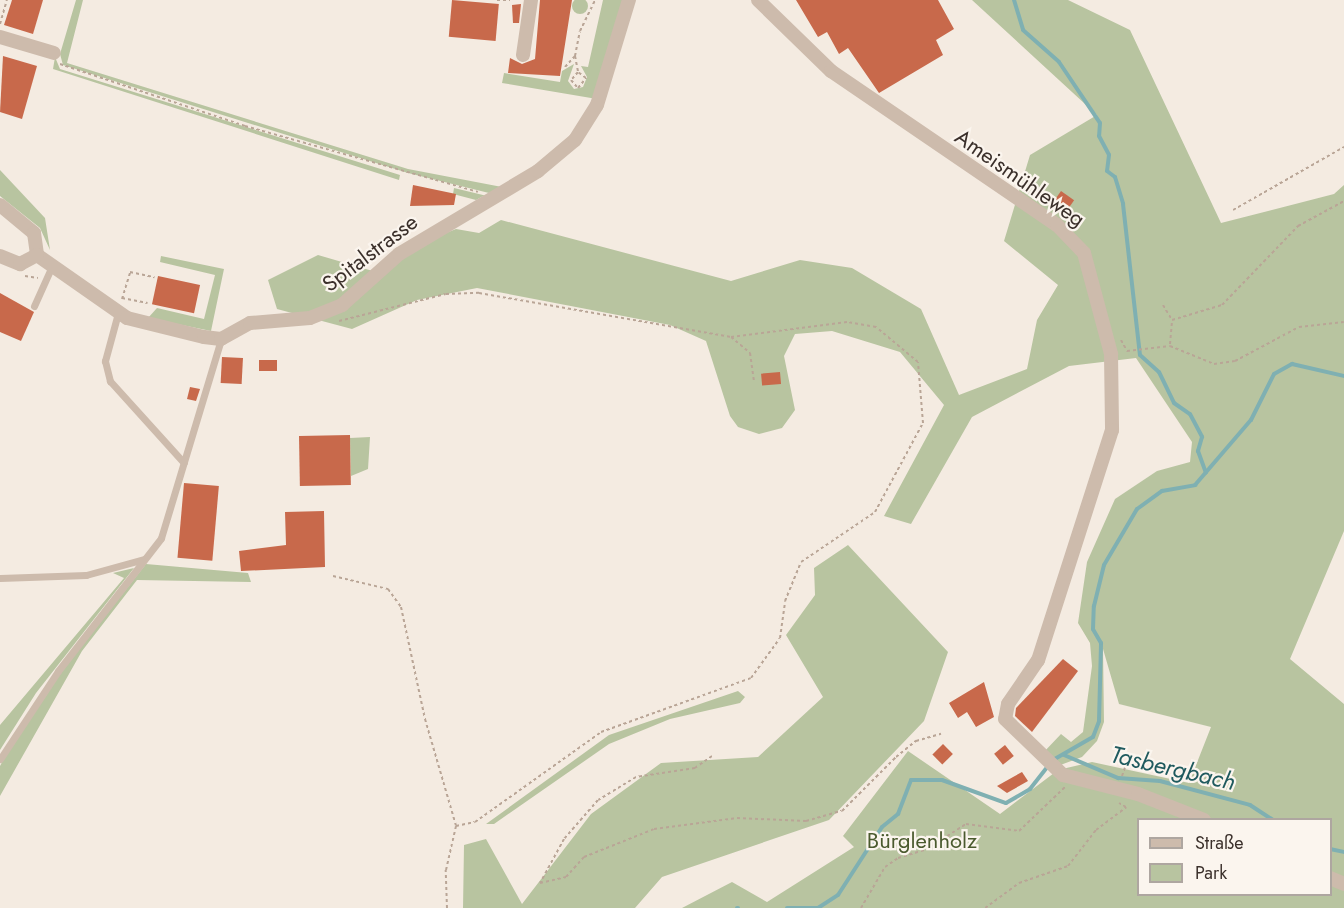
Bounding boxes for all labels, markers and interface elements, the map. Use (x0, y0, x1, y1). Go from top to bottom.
street label: Ameismühleweg (950, 123, 1090, 233)
street label: Spitalstrasse (317, 209, 423, 297)
water label: Tasbergbach (1108, 740, 1238, 796)
legend (1137, 818, 1332, 896)
park label: Bürglenholz (867, 828, 977, 854)
text: Straße (1195, 830, 1243, 856)
text: Park (1195, 860, 1227, 886)

